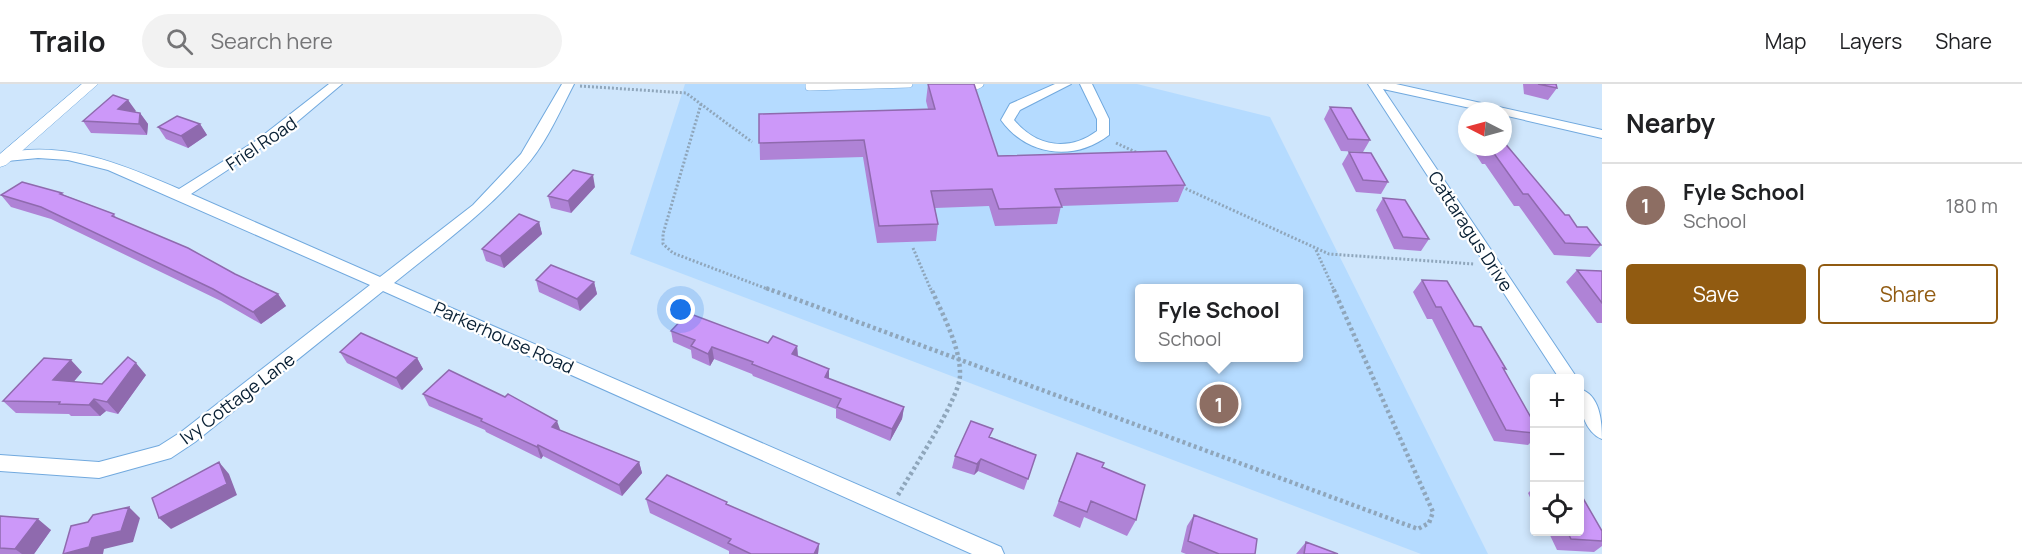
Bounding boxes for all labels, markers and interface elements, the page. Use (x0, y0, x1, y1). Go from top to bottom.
search box (142, 14, 562, 68)
text: Trailo (30, 22, 106, 60)
icon: search (163, 25, 196, 58)
text: Search here (211, 26, 333, 56)
text: Map (1765, 27, 1806, 55)
text: Layers (1839, 27, 1902, 55)
text: Share (1935, 27, 1992, 55)
north arrow (1458, 102, 1512, 156)
text: Nearby (1626, 105, 1715, 141)
street label: Friel Road (221, 110, 301, 176)
street label: Cattaragus Drive (1423, 166, 1519, 296)
text: Fyle School (1683, 177, 1805, 207)
text: 1 (1641, 192, 1650, 219)
text: 180 m (1945, 192, 1998, 219)
text: School (1683, 207, 1747, 234)
button: Save (1626, 264, 1806, 324)
button: Share (1818, 264, 1998, 324)
popup (1135, 284, 1303, 362)
street label: Parkerhouse Road (430, 295, 578, 379)
your location (666, 295, 695, 324)
text: Fyle School (1158, 295, 1280, 325)
text: School (1158, 325, 1222, 352)
street label: Ivy Cottage Lane (175, 347, 299, 449)
map controls (1530, 374, 1584, 536)
button: + (1530, 374, 1584, 428)
pin: 1 (1200, 382, 1238, 426)
button: − (1530, 428, 1584, 482)
button: locate (1530, 482, 1584, 536)

